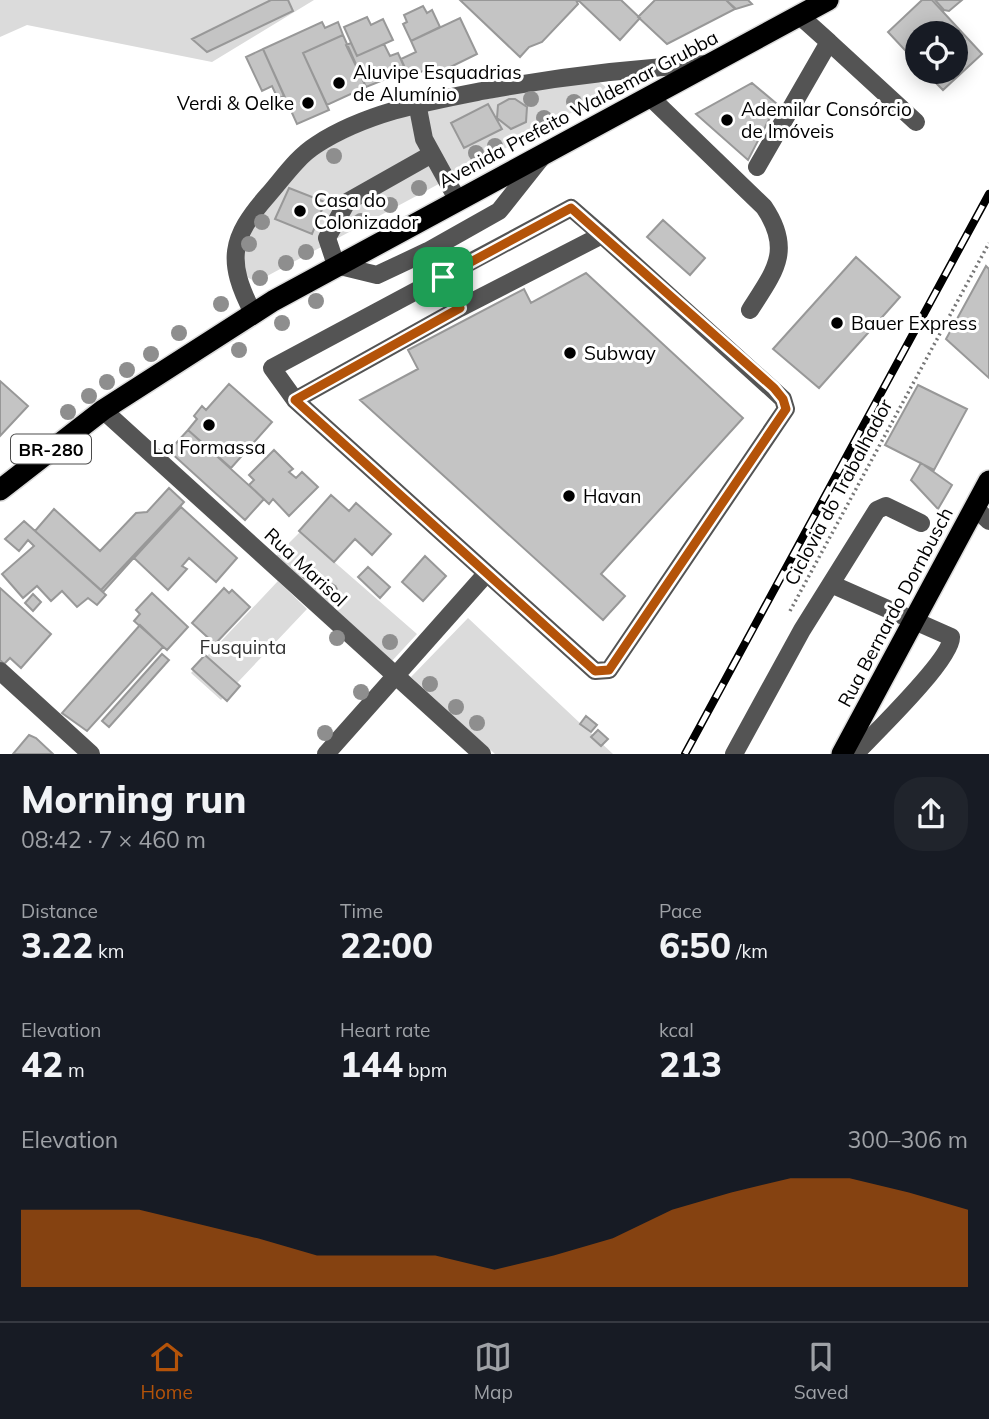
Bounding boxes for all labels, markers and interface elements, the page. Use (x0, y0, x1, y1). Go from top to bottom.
map controls (905, 21, 968, 84)
button: locate (905, 21, 968, 84)
street label: Avenida Prefeito Waldemar Grubba (434, 25, 722, 193)
place label: Aluvipe Esquadrias de Alumínio (353, 60, 522, 106)
marker: Aluvipe Esquadrias de Alumínio (331, 75, 347, 91)
place label: Verdi & Oelke (177, 91, 294, 115)
marker: Verdi & Oelke (300, 95, 316, 111)
place label: Ademilar Consórcio de Imóveis (741, 97, 912, 143)
marker: Ademilar Consórcio de Imóveis (719, 112, 735, 128)
place label: Casa do Colonizador (314, 188, 419, 234)
marker: Casa do Colonizador (292, 203, 308, 219)
pin (413, 247, 473, 307)
icon: arrive (424, 258, 462, 296)
place label: Bauer Express (851, 311, 977, 335)
marker: Bauer Express (829, 315, 845, 331)
place label: Subway (584, 341, 656, 365)
marker: Subway (562, 345, 578, 361)
street label: Ciclovia do Trabalhador (779, 395, 897, 589)
marker: La Formassa (201, 417, 217, 433)
road number: BR-280 (11, 434, 91, 463)
place label: La Formassa (152, 435, 266, 459)
place label: Havan (583, 484, 641, 508)
marker: Havan (561, 488, 577, 504)
street label: Rua Bernardo Dornbusch (832, 503, 958, 711)
street label: Rua Marisol (260, 523, 352, 611)
park label: Fusquinta (200, 635, 286, 659)
text: Morning run (21, 775, 247, 823)
button: share (894, 777, 968, 851)
text: 08:42 · 7 × 460 m (21, 825, 206, 854)
text: Distance (21, 899, 98, 923)
text: Time (340, 899, 383, 923)
text: Pace (659, 899, 702, 923)
text: 3.22 (21, 923, 93, 967)
text: 22:00 (340, 923, 433, 967)
text: 6:50 (659, 923, 731, 967)
text: km (93, 939, 125, 963)
text: /km (731, 939, 768, 963)
text: Elevation (21, 1018, 101, 1042)
text: Heart rate (340, 1018, 430, 1042)
text: kcal (659, 1018, 694, 1042)
text: 42 (21, 1042, 63, 1086)
text: 144 (340, 1042, 403, 1086)
text: 213 (659, 1042, 722, 1086)
text: m (63, 1058, 85, 1082)
text: bpm (403, 1058, 447, 1082)
text: Elevation (21, 1125, 118, 1154)
text: 300–306 m (847, 1125, 968, 1154)
tab: Home (140, 1338, 193, 1404)
tab: Map (474, 1338, 513, 1404)
tab: Saved (794, 1338, 849, 1404)

